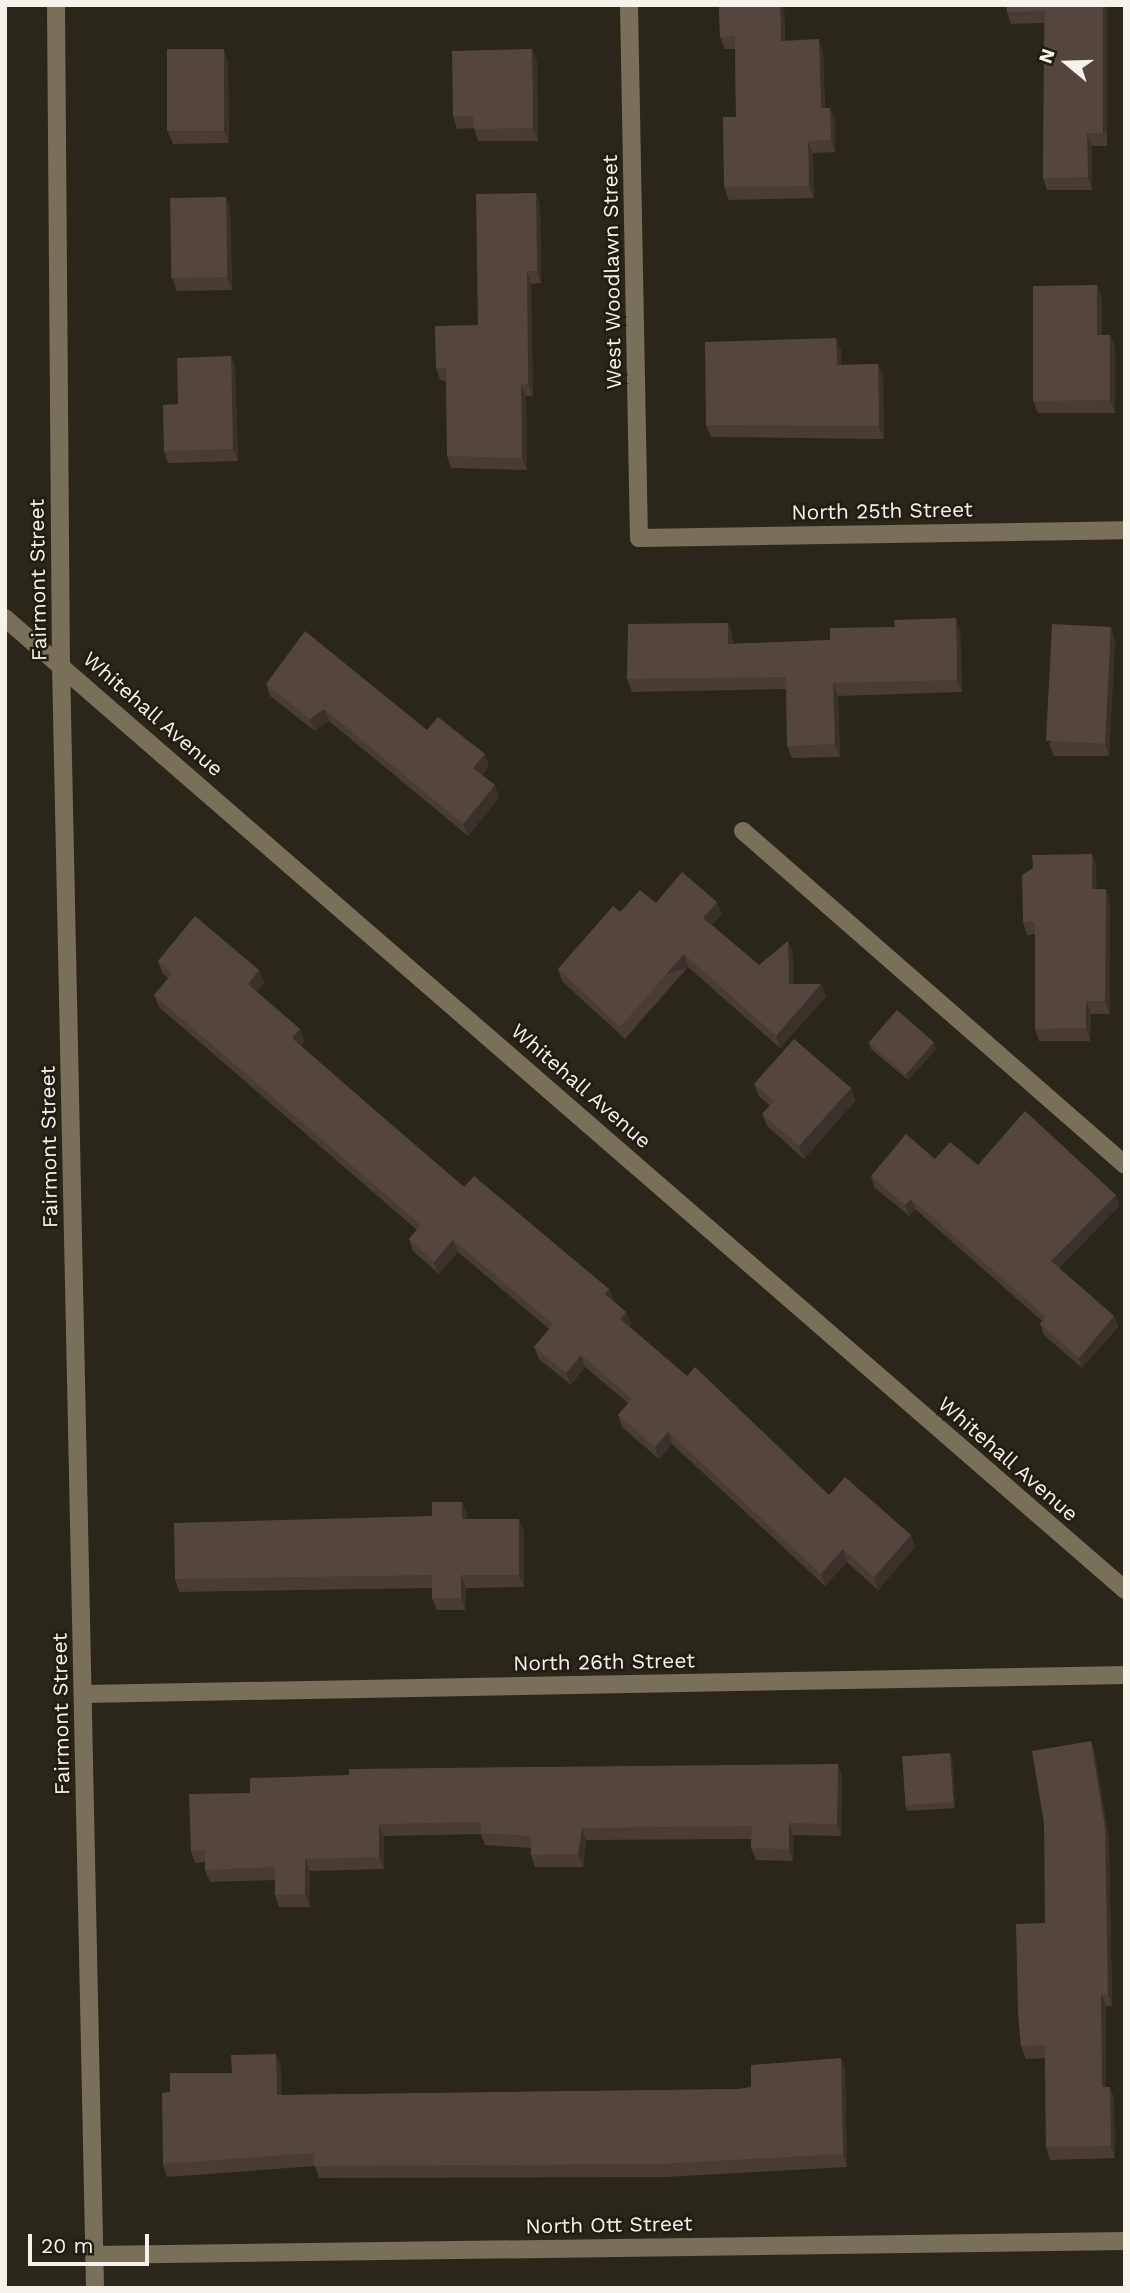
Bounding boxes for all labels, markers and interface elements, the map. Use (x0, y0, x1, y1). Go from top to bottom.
north arrow (1032, 28, 1102, 98)
text: N (1034, 46, 1060, 66)
street label: West Woodlawn Street (597, 154, 627, 390)
street label: North 25th Street (791, 497, 973, 525)
street label: Fairmont Street (24, 499, 52, 661)
street label: Whitehall Avenue (77, 646, 229, 782)
street label: Whitehall Avenue (505, 1018, 657, 1154)
street label: Fairmont Street (35, 1066, 63, 1228)
street label: Whitehall Avenue (932, 1391, 1084, 1527)
street label: Fairmont Street (47, 1633, 75, 1795)
street label: North 26th Street (513, 1648, 695, 1676)
street label: North Ott Street (525, 2211, 693, 2239)
scale bar (32, 2220, 152, 2264)
text: 20 m (41, 2233, 93, 2258)

